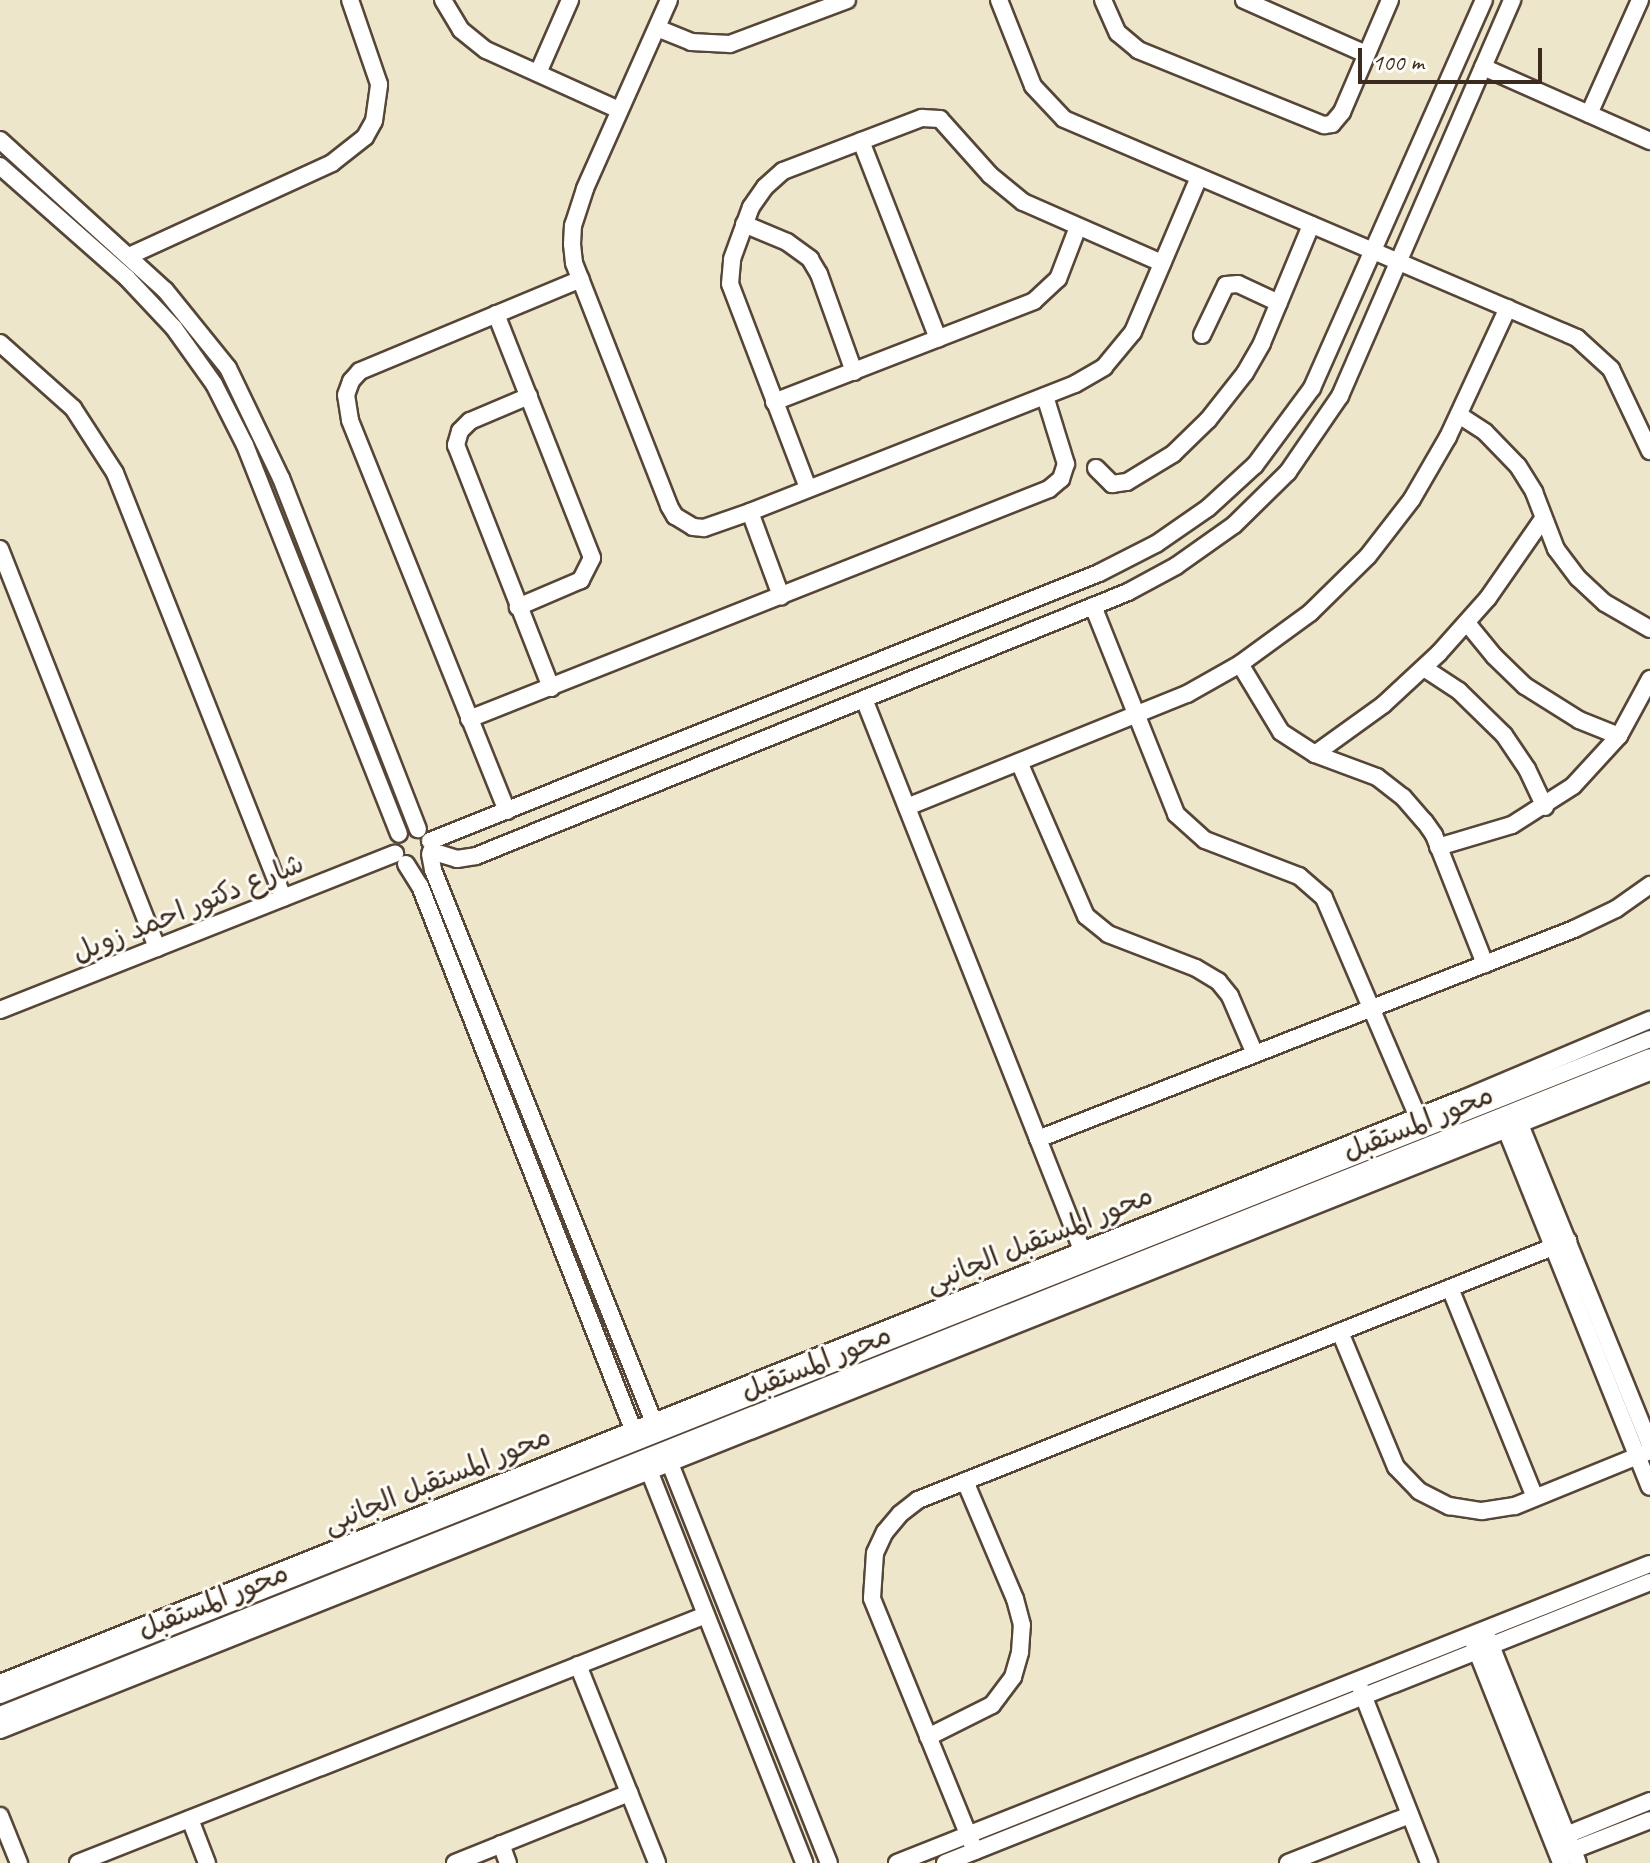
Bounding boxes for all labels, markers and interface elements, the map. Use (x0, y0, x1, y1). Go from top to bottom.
scale bar (1362, 32, 1546, 82)
text: 100 m (1372, 47, 1424, 77)
street label: شارع دكتور احمد زويل (68, 846, 308, 970)
street label: محور المستقبل (1338, 1078, 1498, 1168)
street label: محور المستقبل الجانبى (920, 1178, 1158, 1300)
street label: محور المستقبل (736, 1318, 896, 1408)
street label: محور المستقبل الجانبى (318, 1419, 556, 1541)
street label: محور المستقبل (133, 1556, 293, 1646)

